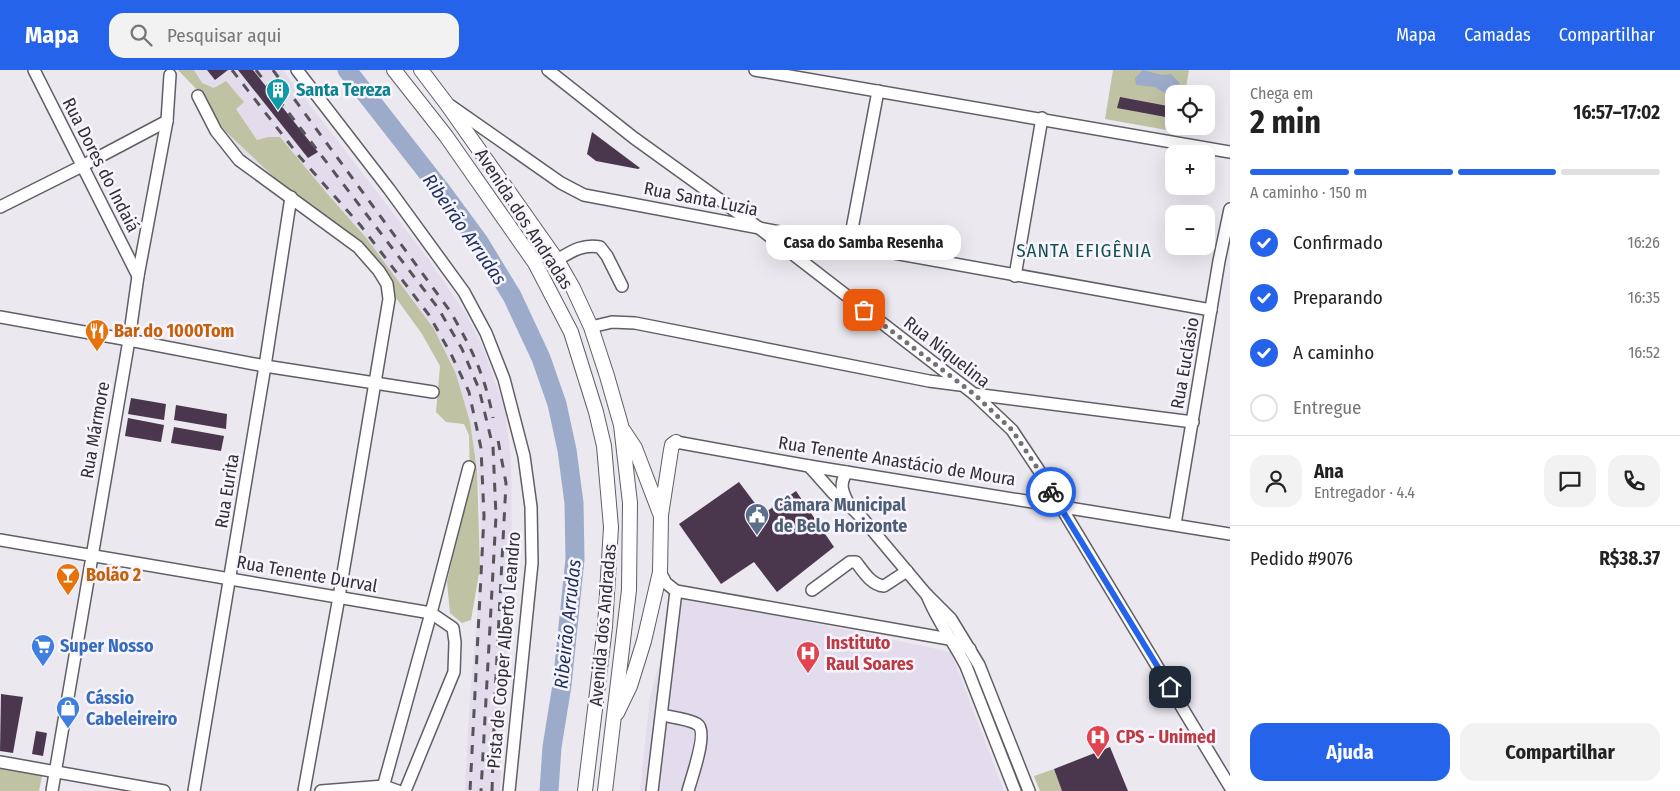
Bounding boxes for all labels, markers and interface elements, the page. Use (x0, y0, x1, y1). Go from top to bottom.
search box (109, 13, 459, 58)
text: Mapa (25, 21, 79, 49)
icon: search (127, 21, 155, 49)
text: Pesquisar aqui (167, 24, 281, 47)
text: Mapa (1396, 24, 1436, 46)
text: Camadas (1464, 24, 1531, 46)
text: Compartilhar (1559, 24, 1655, 46)
building icon: Santa Tereza (265, 77, 291, 111)
place label: Santa Tereza (296, 79, 391, 101)
text: Chega em (1250, 84, 1313, 103)
map controls (1165, 85, 1215, 255)
button: locate (1165, 85, 1215, 135)
street label: Rua Dores do Indaiá (58, 94, 145, 236)
text: 16:57–17:02 (1573, 101, 1660, 124)
text: 2 min (1250, 103, 1321, 141)
street label: Avenida dos Andradas (470, 145, 578, 294)
button: + (1165, 145, 1215, 195)
water label: Ribeirão Arrudas (418, 169, 511, 289)
street label: Rua Santa Luzia (642, 177, 760, 221)
text: A caminho · 150 m (1250, 183, 1367, 202)
button: − (1165, 205, 1215, 255)
callout: Casa do Samba Resenha (766, 225, 962, 260)
icon: check (1250, 229, 1278, 257)
text: Confirmado (1293, 231, 1383, 254)
text: Casa do Samba Resenha (784, 233, 943, 252)
text: 16:26 (1627, 233, 1660, 252)
district label: SANTA EFIGÊNIA (1016, 239, 1152, 262)
icon: check (1250, 284, 1278, 312)
text: Preparando (1293, 286, 1383, 309)
text: 16:35 (1628, 288, 1660, 307)
pin (843, 289, 885, 331)
icon: bag (850, 296, 878, 324)
street label: Rua Niquelina (900, 312, 995, 393)
street label: Rua Euclásio (1166, 315, 1204, 411)
restaurant icon: Bar do 1000Tom (84, 318, 110, 352)
place label: Bar do 1000Tom (114, 320, 234, 342)
icon: check (1250, 339, 1278, 367)
text: A caminho (1293, 341, 1374, 364)
text: 16:52 (1628, 343, 1660, 362)
street label: Rua Mármore (76, 380, 114, 480)
text: Entregue (1293, 396, 1362, 419)
street label: Rua Tenente Anastácio de Moura (777, 431, 1017, 491)
street label: Rua Eurita (210, 452, 244, 530)
button: person (1250, 455, 1302, 507)
button: chat (1544, 455, 1596, 507)
button: phone (1608, 455, 1660, 507)
text: Ana (1314, 460, 1344, 483)
courier (1026, 467, 1076, 517)
icon: bike (1037, 478, 1065, 506)
text: Entregador · 4.4 (1314, 483, 1415, 502)
place label: Câmara Municipal de Belo Horizonte (774, 494, 907, 537)
public building icon: Câmara Municipal de Belo Horizonte (744, 502, 770, 536)
street label: Pista de Cooper Alberto Leandro (483, 531, 525, 769)
street label: Avenida dos Andradas (585, 542, 621, 707)
text: Pedido #9076 (1250, 547, 1353, 570)
text: R$38.37 (1599, 547, 1660, 570)
street label: Rua Tenente Durval (235, 551, 379, 597)
water label: Ribeirão Arrudas (549, 558, 586, 690)
bar icon: Bolão 2 (55, 562, 81, 596)
place label: Bolão 2 (86, 564, 141, 586)
place label: Instituto Raul Soares (826, 632, 914, 675)
supermarket icon: Super Nosso (30, 633, 56, 667)
place label: Super Nosso (60, 635, 154, 657)
hospital icon: Instituto Raul Soares (795, 640, 821, 674)
pin (1149, 666, 1191, 708)
icon: home (1156, 673, 1184, 701)
place label: Cássio Cabeleireiro (86, 687, 178, 730)
shop icon: Cássio Cabeleireiro (55, 695, 81, 729)
button: Ajuda (1250, 723, 1450, 781)
button: Compartilhar (1460, 723, 1660, 781)
hospital icon: CPS - Unimed (1085, 724, 1111, 758)
place label: CPS - Unimed (1116, 726, 1216, 748)

